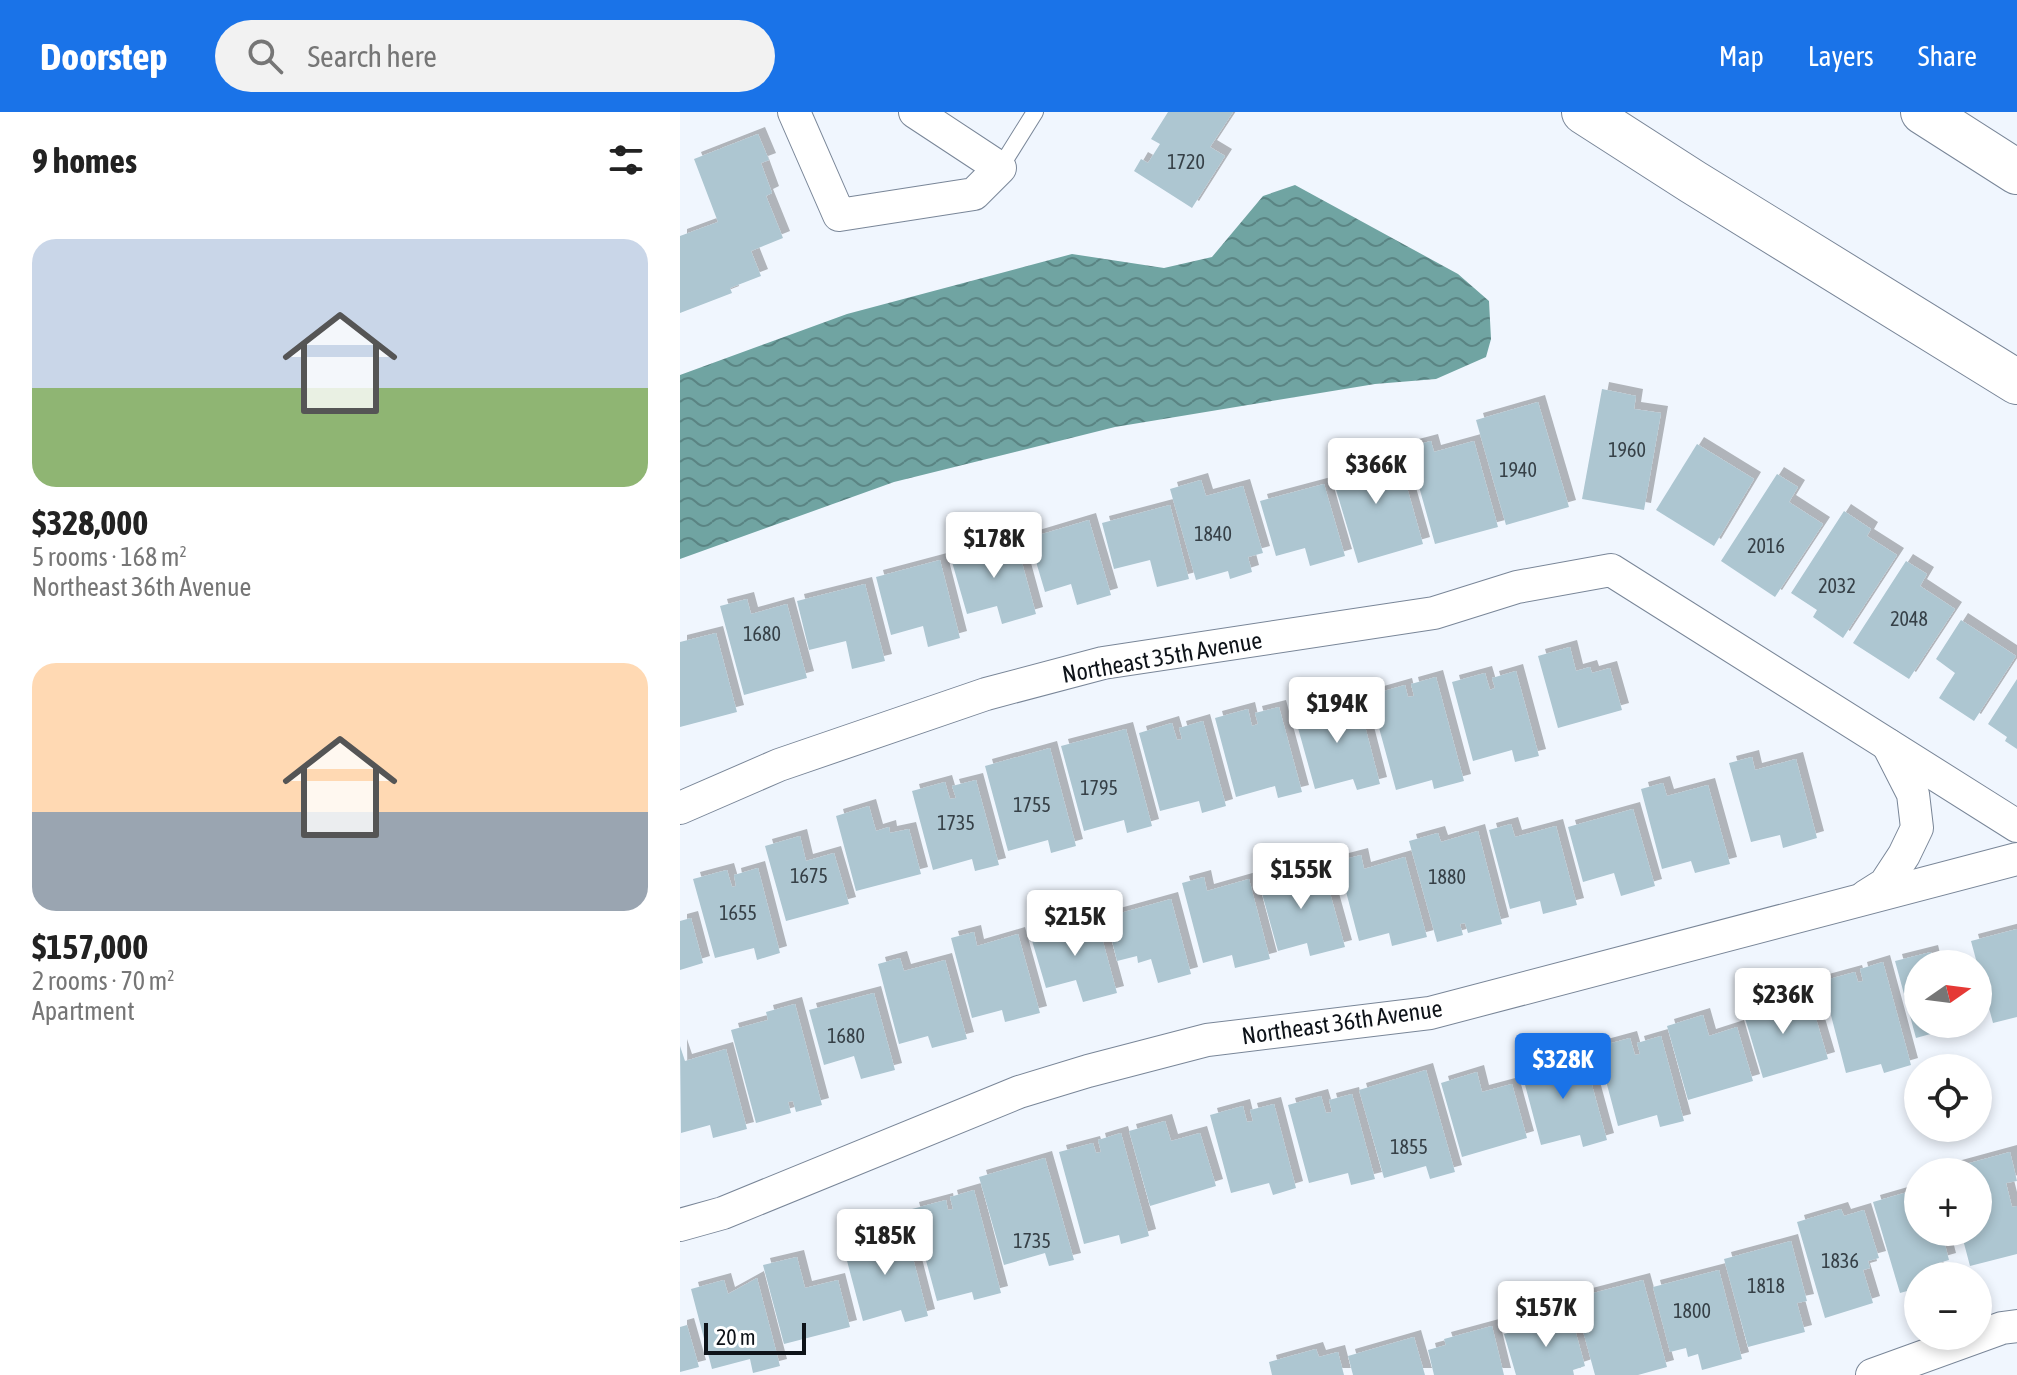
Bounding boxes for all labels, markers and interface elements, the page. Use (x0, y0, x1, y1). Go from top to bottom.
search box (215, 20, 775, 92)
icon: search (243, 34, 287, 78)
text: Doorstep (40, 35, 167, 78)
text: Search here (307, 39, 437, 73)
text: Map (1719, 40, 1764, 72)
text: Layers (1808, 40, 1874, 72)
text: Share (1918, 40, 1977, 72)
icon: filters (604, 138, 648, 182)
text: 9 homes (32, 141, 137, 180)
house number: 1720 (1167, 150, 1205, 173)
icon: home (268, 291, 412, 435)
pin: $366K (1320, 438, 1432, 506)
house number: 1960 (1608, 438, 1646, 461)
text: $366K (1346, 449, 1406, 479)
house number: 1940 (1499, 458, 1537, 481)
text: $328,000 (32, 503, 148, 542)
pin: $178K (938, 512, 1050, 580)
house number: 1840 (1194, 522, 1232, 545)
text: $178K (964, 523, 1024, 553)
house number: 2016 (1747, 534, 1785, 557)
text: 5 rooms · 168 m² (32, 542, 187, 572)
text: Northeast 36th Avenue (32, 572, 251, 602)
house number: 2032 (1818, 574, 1856, 597)
house number: 2048 (1890, 607, 1928, 630)
house number: 1680 (743, 622, 781, 645)
street label: Northeast 35th Avenue (1060, 626, 1264, 688)
pin: $194K (1281, 677, 1393, 745)
text: $194K (1307, 688, 1367, 718)
icon: home (268, 715, 412, 859)
house number: 1795 (1080, 776, 1118, 799)
house number: 1755 (1013, 793, 1051, 816)
house number: 1735 (937, 811, 975, 834)
pin: $155K (1245, 843, 1357, 911)
text: $155K (1271, 854, 1331, 884)
house number: 1675 (790, 864, 828, 887)
house number: 1880 (1428, 865, 1466, 888)
pin: $215K (1019, 890, 1131, 958)
house number: 1655 (719, 901, 757, 924)
text: $215K (1045, 901, 1105, 931)
text: $157,000 (32, 927, 148, 966)
north arrow (1904, 950, 1992, 1038)
map controls (1904, 950, 1992, 1350)
text: 2 rooms · 70 m² (32, 966, 174, 996)
pin: $236K (1727, 968, 1839, 1036)
text: $236K (1753, 979, 1813, 1009)
street label: Northeast 36th Avenue (1240, 995, 1444, 1049)
text: Apartment (32, 996, 135, 1026)
house number: 1680 (827, 1024, 865, 1047)
pin: $328K (1507, 1033, 1619, 1101)
text: $328K (1533, 1044, 1593, 1074)
button: locate (1904, 1054, 1992, 1142)
house number: 1855 (1390, 1135, 1428, 1158)
button: + (1904, 1158, 1992, 1246)
pin: $185K (829, 1209, 941, 1277)
text: $185K (855, 1220, 915, 1250)
house number: 1735 (1013, 1229, 1051, 1252)
house number: 1836 (1821, 1249, 1859, 1272)
button: − (1904, 1262, 1992, 1350)
house number: 1818 (1747, 1274, 1785, 1297)
pin: $157K (1490, 1281, 1602, 1349)
text: $157K (1516, 1292, 1576, 1322)
house number: 1800 (1673, 1299, 1711, 1322)
scale bar (704, 1319, 806, 1355)
text: 20 m (716, 1324, 756, 1350)

